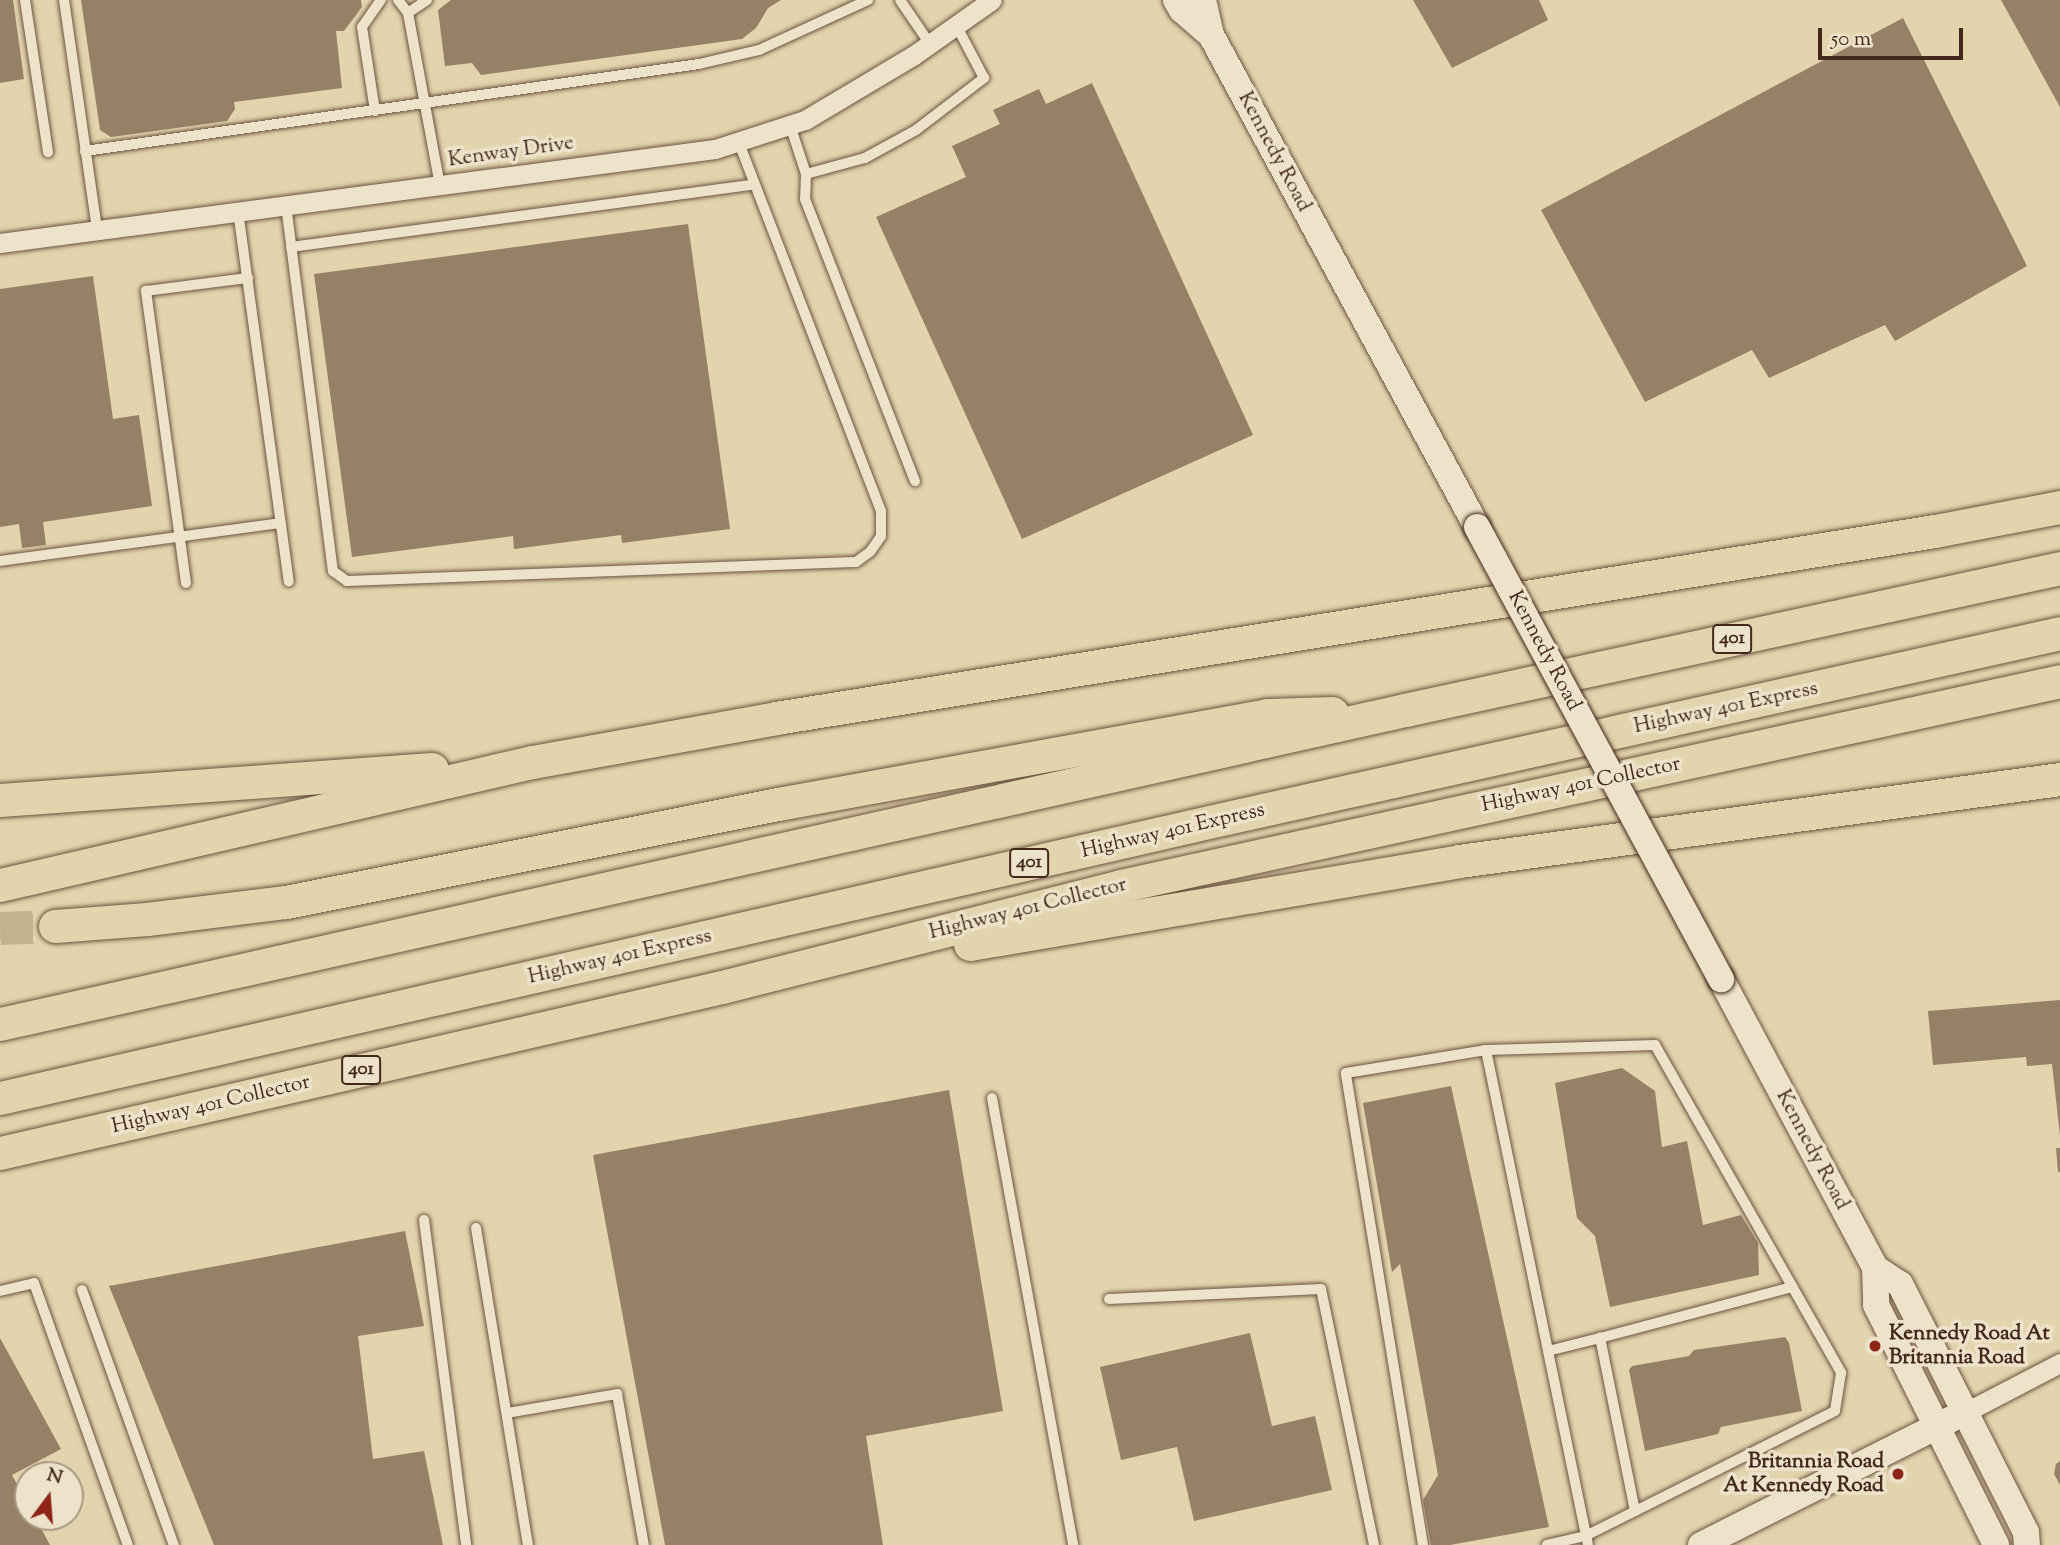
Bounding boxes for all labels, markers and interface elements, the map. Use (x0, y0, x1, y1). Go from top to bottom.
scale bar (1822, 14, 1967, 58)
text: 50 m (1831, 25, 1871, 55)
street label: Kennedy Road (1232, 88, 1316, 216)
street label: Kenway Drive (447, 131, 575, 173)
street label: Kennedy Road (1502, 587, 1586, 715)
road number: 401 (1711, 624, 1753, 654)
street label: Highway 401 Express (1632, 676, 1820, 740)
street label: Highway 401 Collector (1479, 752, 1683, 818)
street label: Highway 401 Express (1079, 798, 1267, 864)
road number: 401 (1008, 848, 1050, 878)
street label: Highway 401 Collector (927, 872, 1129, 946)
street label: Highway 401 Express (526, 924, 714, 990)
road number: 401 (340, 1054, 382, 1086)
street label: Highway 401 Collector (109, 1070, 313, 1140)
street label: Kennedy Road (1770, 1086, 1854, 1214)
place label: Kennedy Road At Britannia Road (1889, 1321, 2050, 1371)
marker: Kennedy Road At Britannia Road (1867, 1338, 1883, 1354)
place label: Britannia Road At Kennedy Road (1723, 1449, 1884, 1499)
north arrow (14, 1461, 84, 1531)
text: N (43, 1462, 65, 1492)
marker: Britannia Road At Kennedy Road (1890, 1466, 1906, 1482)

